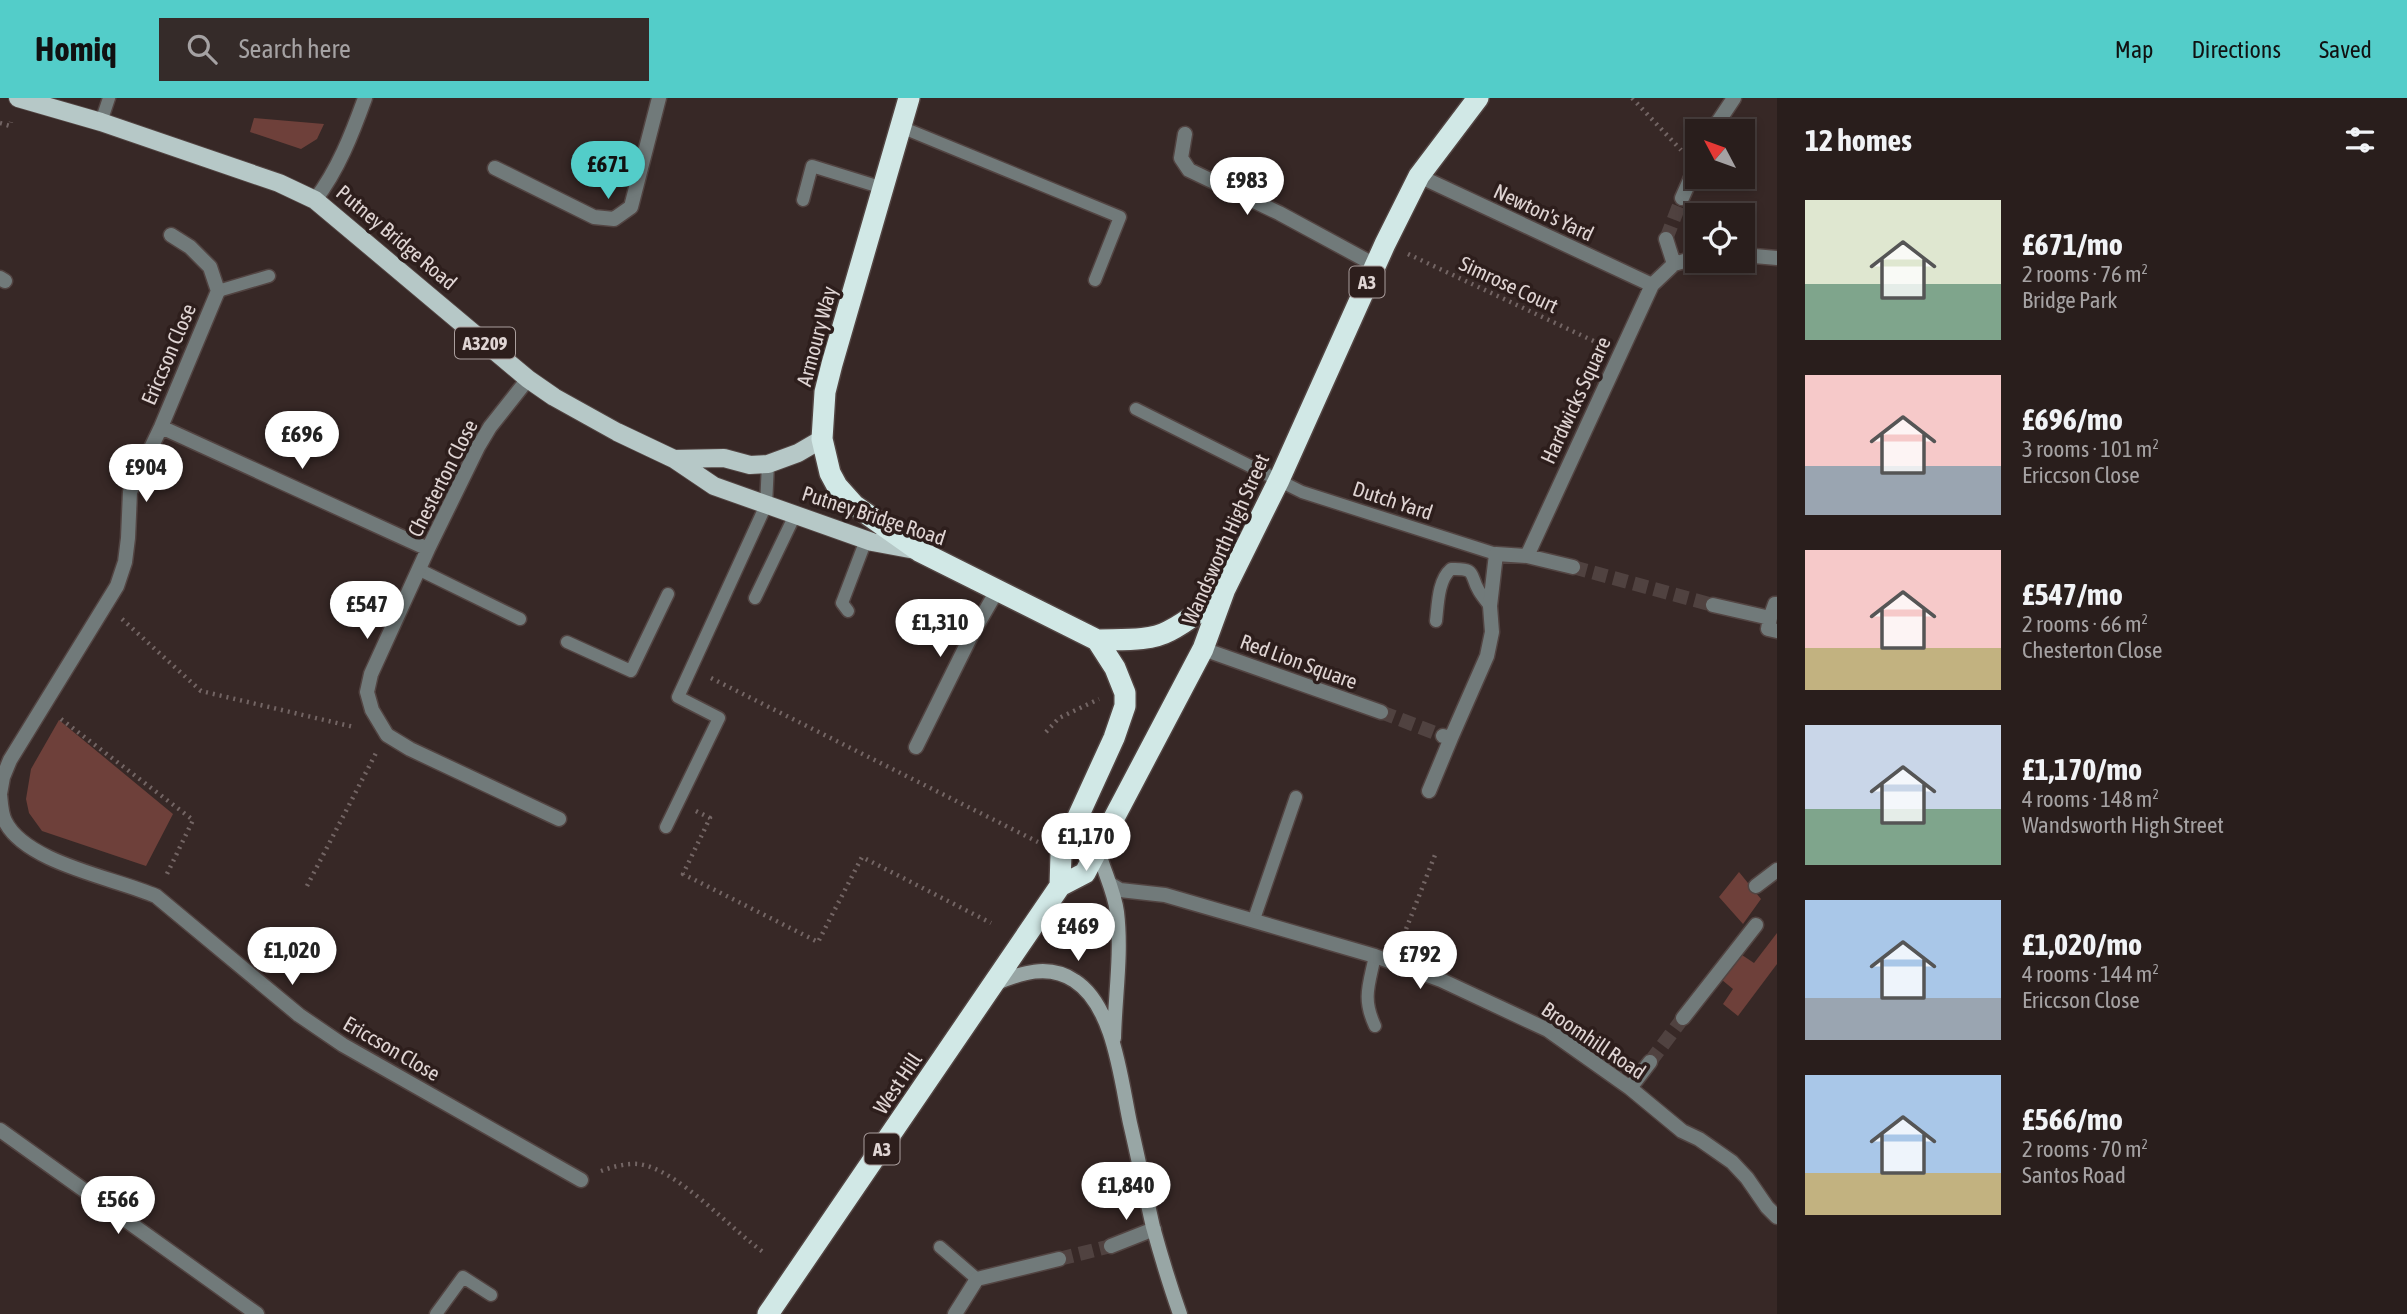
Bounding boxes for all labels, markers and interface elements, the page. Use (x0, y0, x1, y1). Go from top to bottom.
search box (159, 18, 649, 81)
text: Homiq (35, 30, 117, 68)
icon: search (183, 30, 221, 68)
text: Search here (239, 34, 351, 64)
text: Map (2115, 36, 2153, 63)
text: Directions (2191, 36, 2281, 63)
text: Saved (2319, 36, 2372, 63)
north arrow (1685, 119, 1755, 189)
map controls (1685, 119, 1755, 273)
icon: filters (2341, 121, 2379, 159)
text: 12 homes (1805, 123, 1912, 157)
pin: £671 (567, 141, 649, 201)
text: £671 (587, 151, 629, 177)
pin: £983 (1206, 158, 1288, 217)
text: £983 (1226, 167, 1268, 193)
street label: Newton's Yard (1490, 178, 1598, 246)
street label: Putney Bridge Road (332, 180, 462, 294)
button: locate (1685, 203, 1755, 273)
text: £671/mo (2022, 227, 2123, 261)
icon: home (1861, 228, 1945, 312)
street label: Simrose Court (1456, 251, 1562, 317)
text: 2 rooms · 76 m² (2022, 261, 2148, 287)
road number: A3 (1350, 266, 1384, 298)
street label: Armoury Way (791, 283, 841, 389)
text: Bridge Park (2022, 287, 2117, 313)
street label: Ericcson Close (136, 300, 200, 408)
road number: A3209 (455, 328, 515, 358)
street label: Hardwicks Square (1535, 333, 1615, 467)
text: £696/mo (2022, 402, 2123, 436)
icon: home (1861, 403, 1945, 487)
pin: £696 (261, 412, 343, 471)
street label: Chesterton Close (402, 415, 482, 541)
text: £696 (281, 421, 323, 447)
text: 3 rooms · 101 m² (2022, 436, 2159, 462)
pin: £904 (105, 444, 187, 504)
street label: Wandsworth High Street (1177, 450, 1273, 628)
text: £904 (125, 454, 167, 480)
text: Ericcson Close (2022, 462, 2140, 488)
street label: Dutch Yard (1350, 476, 1436, 524)
street label: Putney Bridge Road (799, 480, 949, 550)
text: £547/mo (2022, 577, 2123, 611)
icon: home (1861, 578, 1945, 662)
pin: £547 (326, 582, 408, 641)
text: £547 (346, 591, 388, 617)
pin: £1,310 (883, 600, 997, 659)
text: £1,310 (912, 609, 969, 635)
text: 2 rooms · 66 m² (2022, 611, 2148, 637)
street label: Red Lion Square (1237, 629, 1361, 693)
text: Chesterton Close (2022, 637, 2163, 663)
text: £1,170/mo (2022, 752, 2142, 786)
icon: home (1861, 753, 1945, 837)
text: 4 rooms · 148 m² (2022, 786, 2159, 812)
text: Wandsworth High Street (2022, 812, 2224, 838)
pin: £1,170 (1029, 814, 1143, 873)
text: £1,170 (1058, 823, 1115, 849)
pin: £469 (1037, 904, 1119, 963)
text: £469 (1057, 913, 1099, 939)
text: £1,020/mo (2022, 927, 2142, 961)
pin: £1,020 (235, 928, 349, 987)
icon: home (1861, 928, 1945, 1012)
pin: £792 (1379, 932, 1461, 991)
text: £1,020 (264, 937, 321, 963)
text: £792 (1399, 941, 1441, 967)
text: 4 rooms · 144 m² (2022, 961, 2159, 987)
text: Ericcson Close (2022, 987, 2140, 1013)
street label: Broomhill Road (1537, 996, 1651, 1084)
street label: Ericcson Close (339, 1011, 445, 1085)
street label: West Hill (868, 1047, 926, 1118)
text: £566/mo (2022, 1102, 2123, 1136)
icon: home (1861, 1103, 1945, 1187)
road number: A3 (864, 1134, 900, 1164)
text: 2 rooms · 70 m² (2022, 1136, 2148, 1162)
pin: £1,840 (1069, 1162, 1183, 1222)
text: Santos Road (2022, 1162, 2126, 1188)
text: £1,840 (1098, 1172, 1155, 1198)
pin: £566 (77, 1176, 159, 1236)
text: £566 (97, 1186, 139, 1212)

